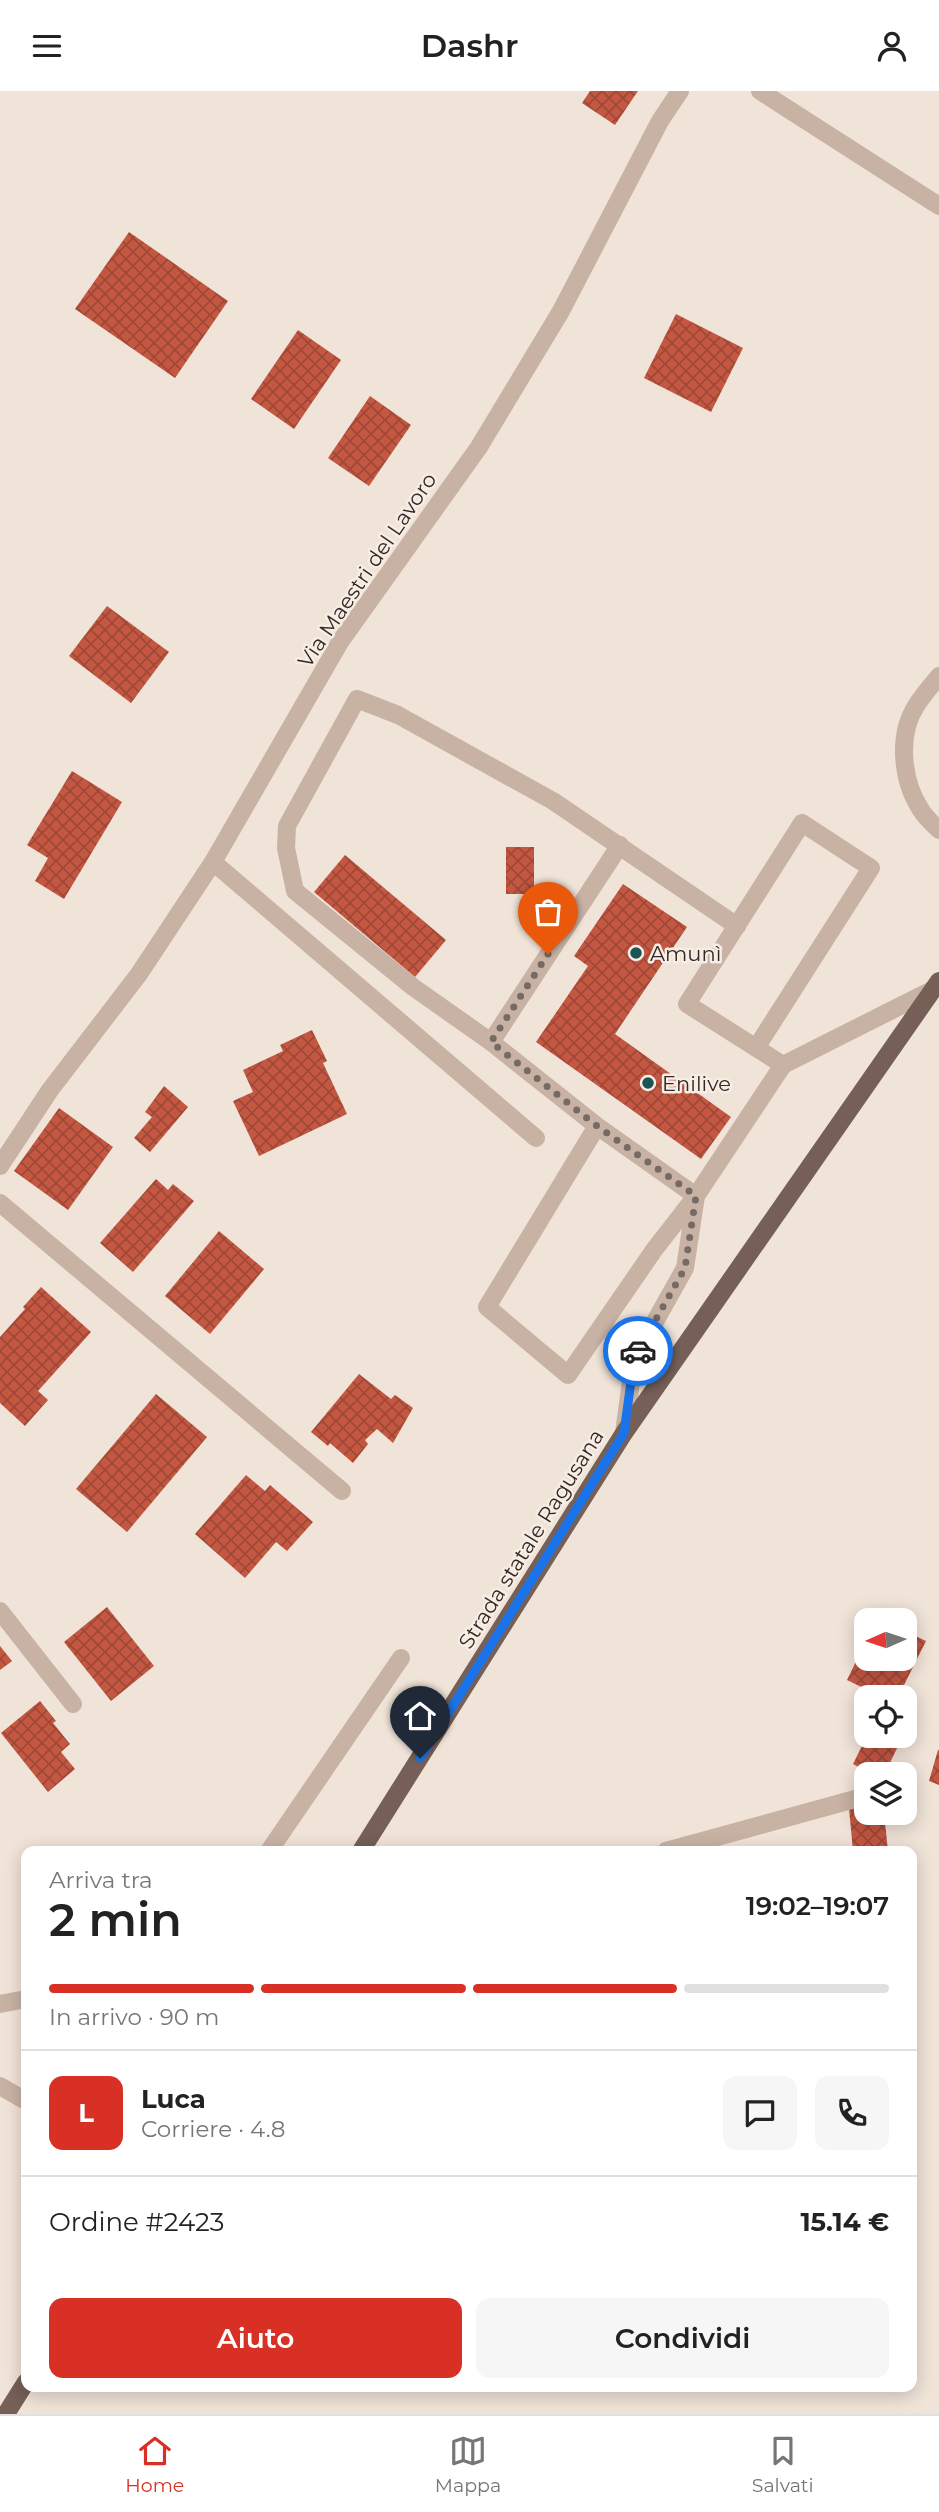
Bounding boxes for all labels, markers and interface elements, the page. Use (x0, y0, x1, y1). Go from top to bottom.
text: Dashr (421, 26, 518, 65)
icon: menu (28, 27, 66, 65)
icon: person (873, 27, 911, 65)
street label: Via Maestri del Lavoro (293, 468, 441, 672)
pin (518, 882, 578, 954)
icon: bag (529, 893, 567, 931)
place label: Amunì (650, 941, 721, 966)
marker: Amunì (628, 945, 644, 961)
place label: Enilive (662, 1071, 731, 1096)
marker: Enilive (640, 1075, 656, 1091)
courier (603, 1316, 673, 1386)
icon: car (619, 1332, 657, 1370)
street label: Strada statale Ragusana (453, 1425, 609, 1653)
north arrow (854, 1608, 917, 1671)
map controls (854, 1608, 917, 1825)
button: locate (854, 1685, 917, 1748)
pin (390, 1686, 450, 1758)
icon: home (401, 1697, 439, 1735)
button: layers (854, 1762, 917, 1825)
text: Arriva tra (49, 1866, 153, 1894)
text: 19:02–19:07 (746, 1890, 889, 1922)
text: 2 min (49, 1891, 182, 1948)
text: In arrivo · 90 m (49, 2003, 219, 2031)
button: chat (723, 2076, 797, 2150)
button: phone (815, 2076, 889, 2150)
text: Luca (141, 2083, 206, 2115)
text: L (78, 2097, 94, 2129)
text: Corriere · 4.8 (141, 2115, 286, 2143)
text: Ordine #2423 (49, 2206, 224, 2238)
text: 15.14 € (800, 2206, 889, 2238)
button: Aiuto (49, 2298, 462, 2378)
button: Condividi (476, 2298, 889, 2378)
tab: Home (125, 2432, 184, 2497)
tab: Mappa (435, 2432, 501, 2497)
tab: Salvati (752, 2432, 814, 2497)

